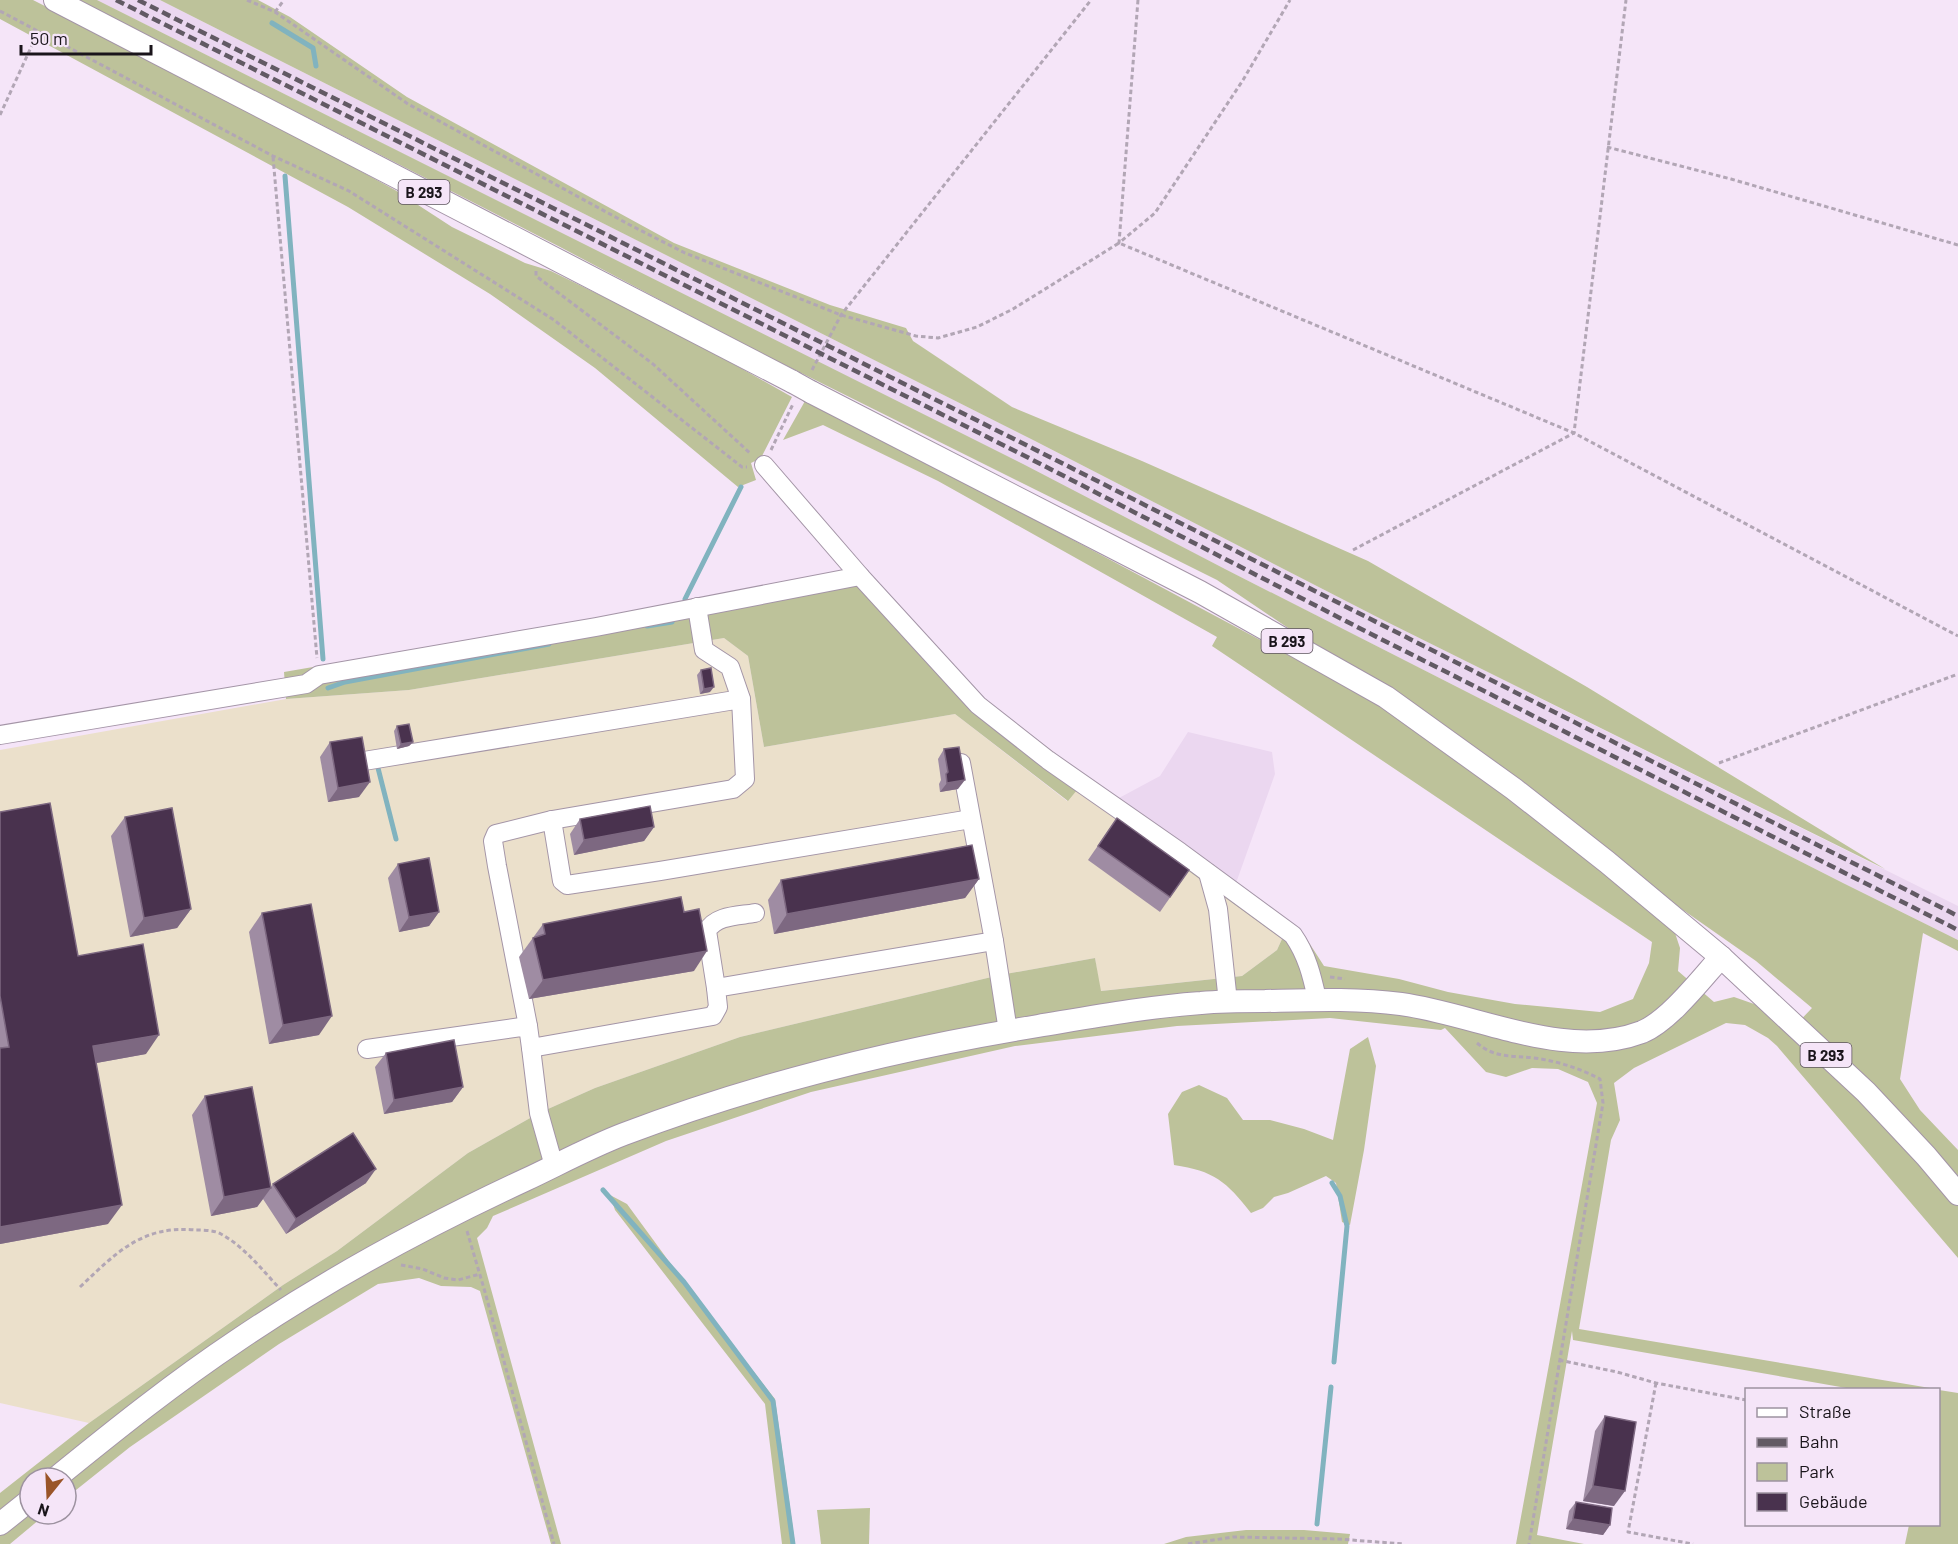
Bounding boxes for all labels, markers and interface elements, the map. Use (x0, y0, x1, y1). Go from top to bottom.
scale bar (21, 18, 152, 56)
text: 50 m (30, 27, 68, 49)
road number: B 293 (398, 180, 450, 204)
road number: B 293 (1262, 629, 1312, 653)
road number: B 293 (1800, 1043, 1852, 1067)
legend (1745, 1388, 1940, 1526)
text: Straße (1799, 1400, 1851, 1422)
text: Bahn (1799, 1430, 1839, 1452)
text: Park (1799, 1460, 1834, 1482)
north arrow (18, 1466, 78, 1526)
text: Gebäude (1799, 1490, 1868, 1512)
text: N (35, 1500, 51, 1521)

